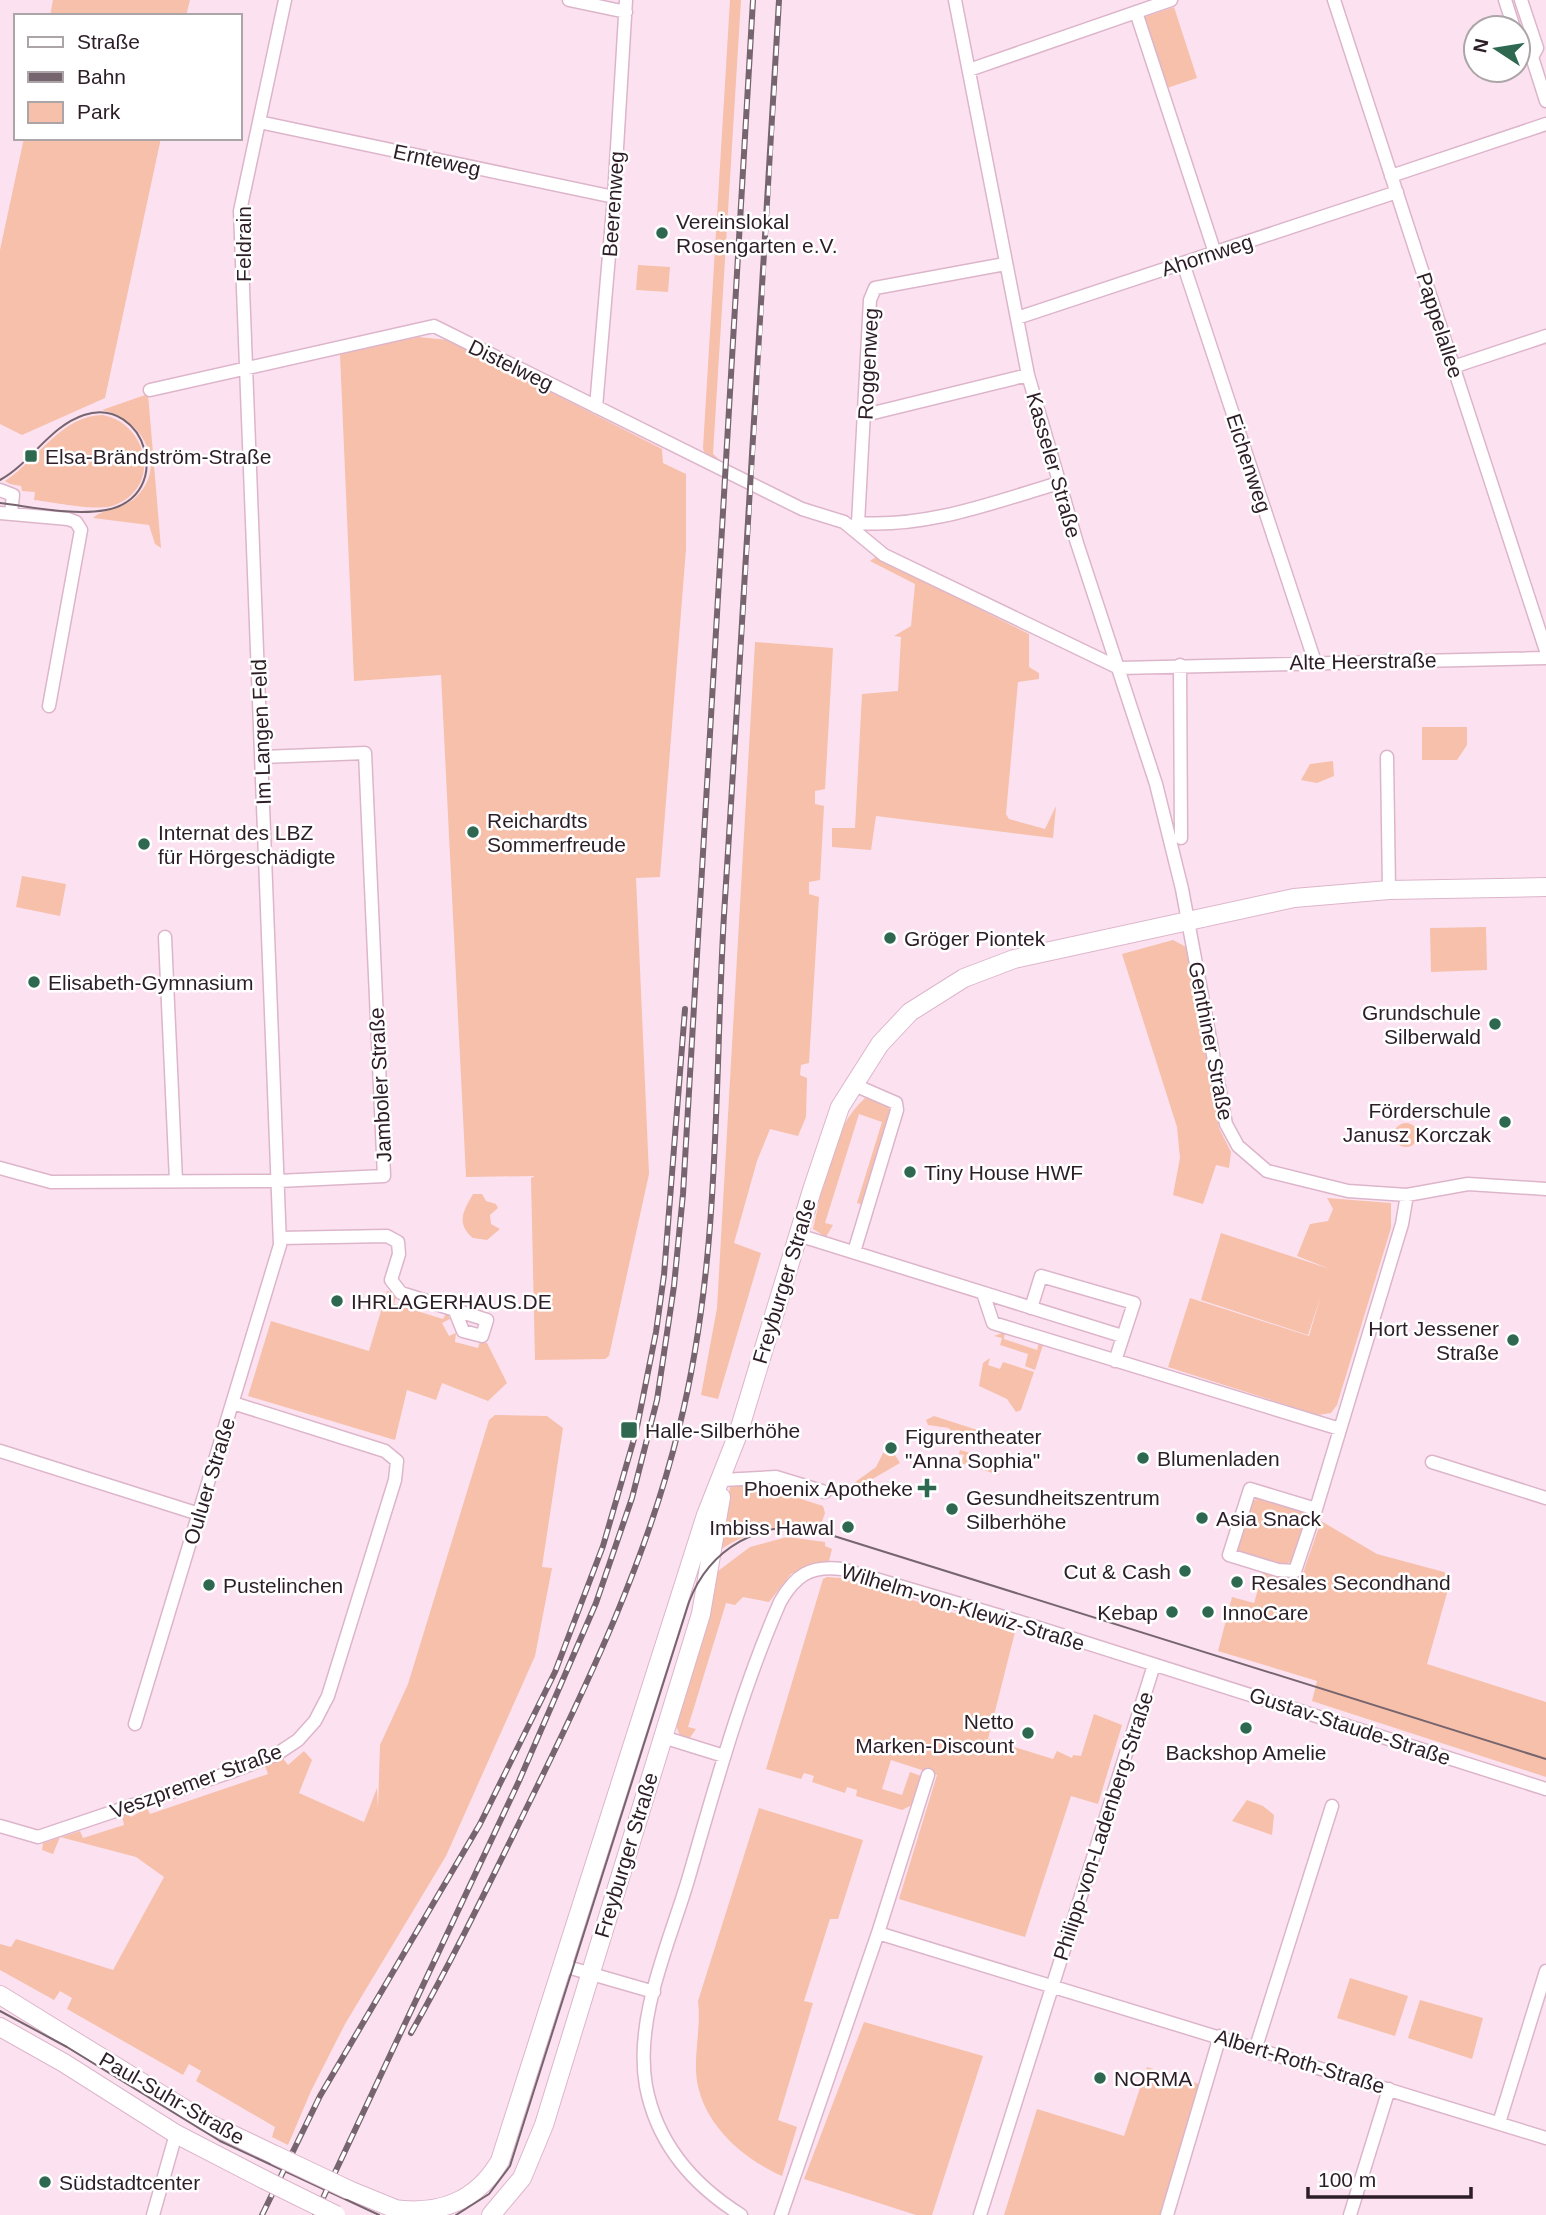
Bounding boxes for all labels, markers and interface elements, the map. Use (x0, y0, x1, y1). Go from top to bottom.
legend (14, 14, 242, 140)
north arrow (1462, 14, 1532, 84)
text: Straße (77, 30, 140, 53)
text: N (1469, 37, 1493, 54)
text: Bahn (77, 65, 126, 88)
text: Park (77, 100, 121, 123)
street label: Ernteweg (391, 140, 483, 180)
street label: Beerenweg (598, 150, 628, 258)
street label: Feldrain (232, 206, 255, 282)
place label: Vereinslokal Rosengarten e.V. (676, 210, 838, 257)
marker: Vereinslokal Rosengarten e.V. (654, 225, 670, 241)
street label: Ahornweg (1158, 229, 1256, 281)
street label: Pappelallee (1412, 269, 1468, 381)
street label: Roggenweg (854, 307, 882, 421)
street label: Distelweg (465, 335, 557, 395)
street label: Kasseler Straße (1022, 389, 1086, 541)
street label: Eichenweg (1222, 411, 1276, 515)
place label: Elsa-Brändström-Straße (45, 445, 271, 468)
marker: Elsa-Brändström-Straße (23, 448, 39, 464)
street label: Alte Heerstraße (1289, 648, 1437, 674)
street label: Im Langen Feld (247, 659, 275, 805)
place label: Reichardts Sommerfreude (487, 809, 626, 856)
place label: Internat des LBZ für Hörgeschädigte (158, 821, 335, 868)
marker: Reichardts Sommerfreude (465, 824, 481, 840)
marker: Internat des LBZ für Hörgeschädigte (136, 836, 152, 852)
place label: Gröger Piontek (904, 927, 1046, 950)
marker: Gröger Piontek (882, 930, 898, 946)
street label: Genthiner Straße (1184, 960, 1238, 1122)
place label: Elisabeth-Gymnasium (48, 971, 253, 994)
marker: Elisabeth-Gymnasium (26, 974, 42, 990)
place label: Grundschule Silberwald (1362, 1001, 1481, 1048)
street label: Jamboler Straße (364, 1007, 396, 1163)
marker: Grundschule Silberwald (1487, 1016, 1503, 1032)
place label: Förderschule Janusz Korczak (1343, 1099, 1491, 1146)
marker: Förderschule Janusz Korczak (1497, 1114, 1513, 1130)
place label: Tiny House HWF (924, 1161, 1083, 1184)
marker: Tiny House HWF (902, 1164, 918, 1180)
street label: Freyburger Straße (748, 1196, 820, 1366)
place label: IHRLAGERHAUS.DE (351, 1290, 552, 1313)
marker: IHRLAGERHAUS.DE (329, 1293, 345, 1309)
place label: Hort Jessener Straße (1368, 1317, 1499, 1364)
marker: Hort Jessener Straße (1505, 1332, 1521, 1348)
street label: Ouluer Straße (179, 1415, 239, 1547)
place label: Halle-Silberhöhe (645, 1419, 800, 1442)
marker: Halle-Silberhöhe (619, 1420, 639, 1440)
place label: Figurentheater "Anna Sophia" (905, 1425, 1042, 1472)
marker: Figurentheater "Anna Sophia" (883, 1440, 899, 1456)
place label: Blumenladen (1157, 1447, 1280, 1470)
marker: Blumenladen (1135, 1450, 1151, 1466)
place label: Phoenix Apotheke (744, 1477, 913, 1500)
marker: Phoenix Apotheke (919, 1480, 935, 1496)
place label: Gesundheitszentrum Silberhöhe (966, 1486, 1160, 1533)
marker: Gesundheitszentrum Silberhöhe (944, 1501, 960, 1517)
place label: Asia Snack (1216, 1507, 1322, 1530)
marker: Asia Snack (1194, 1510, 1210, 1526)
place label: Imbiss Hawal (709, 1516, 834, 1539)
marker: Imbiss Hawal (840, 1519, 856, 1535)
street label: Wilhelm-von-Klewiz-Straße (839, 1559, 1087, 1655)
place label: Cut & Cash (1064, 1560, 1171, 1583)
marker: Cut & Cash (1177, 1563, 1193, 1579)
place label: Resales Secondhand (1251, 1571, 1451, 1594)
place label: Pustelinchen (223, 1574, 343, 1597)
marker: Resales Secondhand (1229, 1574, 1245, 1590)
marker: Pustelinchen (201, 1577, 217, 1593)
place label: Kebap (1097, 1601, 1158, 1624)
place label: InnoCare (1222, 1601, 1308, 1624)
marker: Kebap (1164, 1604, 1180, 1620)
marker: InnoCare (1200, 1604, 1216, 1620)
street label: Gustav-Staude-Straße (1247, 1683, 1453, 1769)
street label: Philipp-von-Ladenberg-Straße (1049, 1689, 1157, 1963)
place label: Netto Marken-Discount (855, 1710, 1014, 1757)
marker: Backshop Amelie (1238, 1720, 1254, 1736)
marker: Netto Marken-Discount (1020, 1725, 1036, 1741)
street label: Veszpremer Straße (107, 1739, 285, 1823)
place label: Backshop Amelie (1165, 1741, 1327, 1764)
street label: Freyburger Straße (590, 1770, 662, 1940)
street label: Albert-Roth-Straße (1212, 2024, 1388, 2098)
street label: Paul-Suhr-Straße (95, 2047, 249, 2149)
place label: NORMA (1114, 2067, 1192, 2090)
marker: NORMA (1092, 2070, 1108, 2086)
scale bar (1308, 2156, 1471, 2200)
text: 100 m (1318, 2168, 1376, 2191)
place label: Südstadtcenter (59, 2171, 200, 2194)
marker: Südstadtcenter (37, 2174, 53, 2190)

